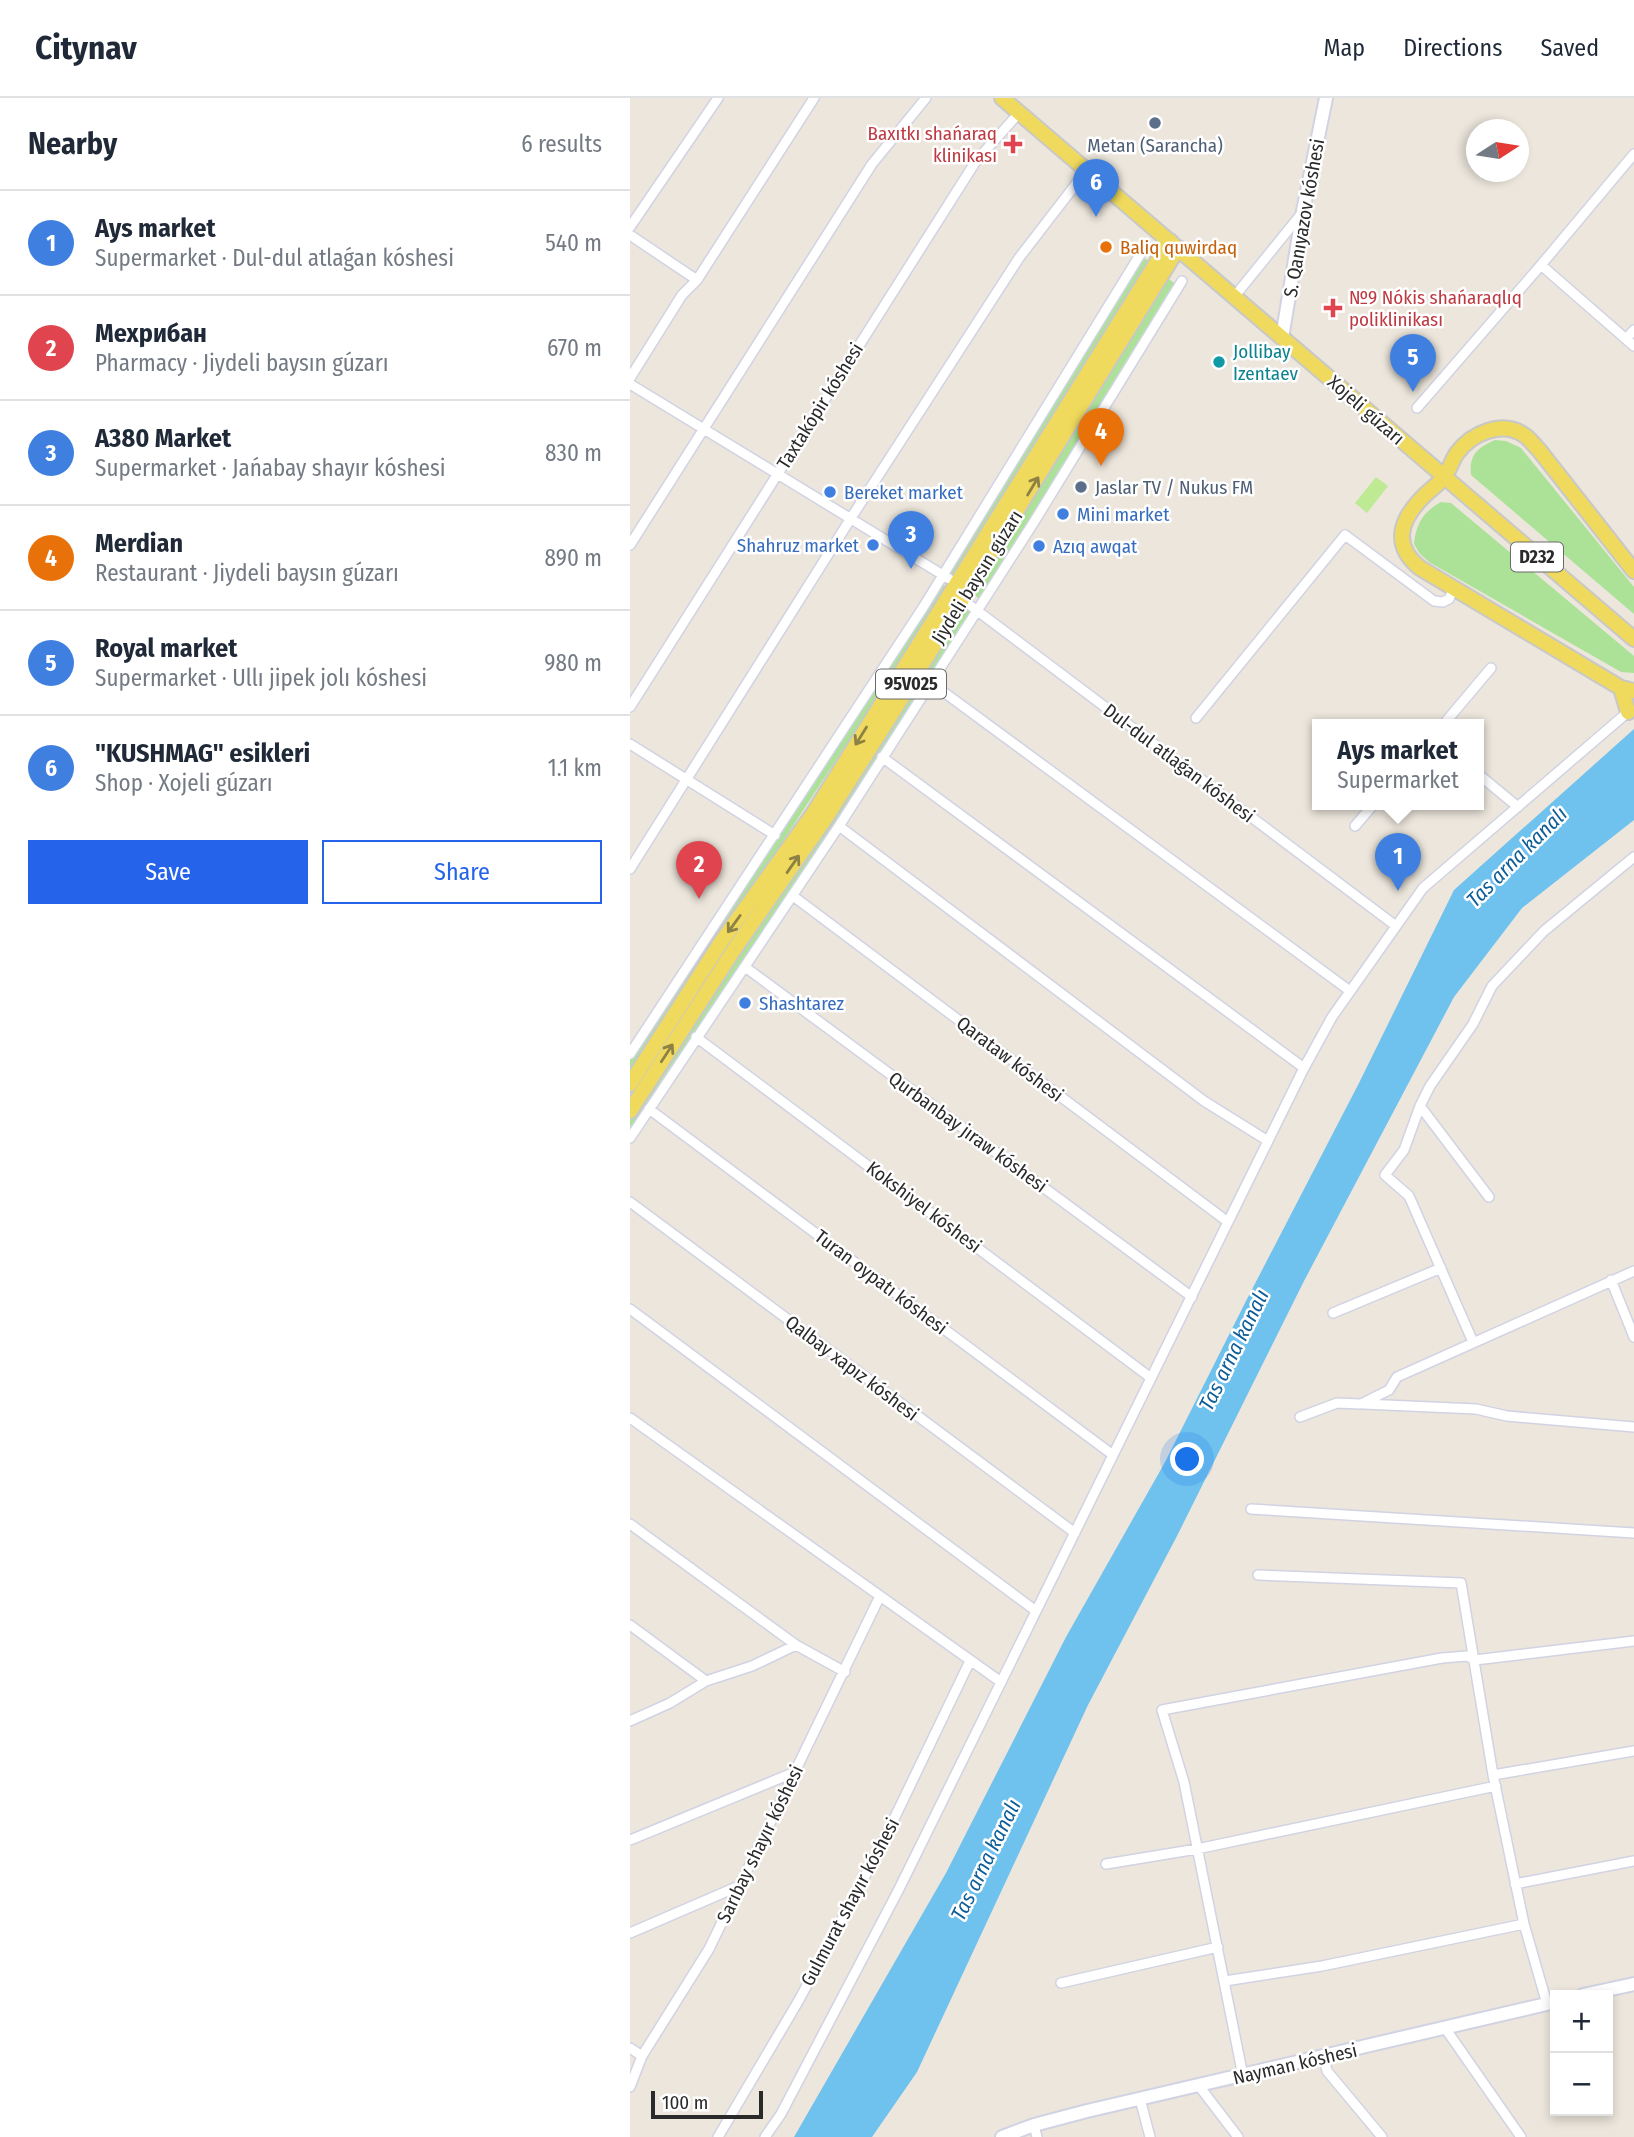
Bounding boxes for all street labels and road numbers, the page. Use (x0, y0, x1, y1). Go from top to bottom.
street label: S. Qanıyazov kóshesi (1279, 137, 1329, 299)
street label: Taxtakópir kóshesi (772, 339, 868, 473)
street label: Xojeli gúzarı (1323, 370, 1409, 450)
street label: Jiydeli baysın gúzarı (927, 506, 1027, 648)
road number: D232 (1511, 542, 1563, 572)
road number: 95V025 (876, 670, 946, 698)
street label: Dul-dul atlaǵan kóshesi (1099, 699, 1259, 827)
street label: Qarataw kóshesi (952, 1011, 1068, 1107)
street label: Qurbanbay jıraw kóshesi (884, 1067, 1052, 1197)
street label: Kokshiyel kóshesi (862, 1156, 986, 1258)
street label: Turan oypatı kóshesi (810, 1225, 952, 1339)
street label: Qalbay xapız kóshesi (781, 1310, 923, 1426)
street label: Sarıbay shayır kóshesi (712, 1761, 808, 1927)
street label: Gulmurat shayır kóshesi (796, 1814, 904, 1990)
street label: Nayman kóshesi (1231, 2039, 1359, 2089)

